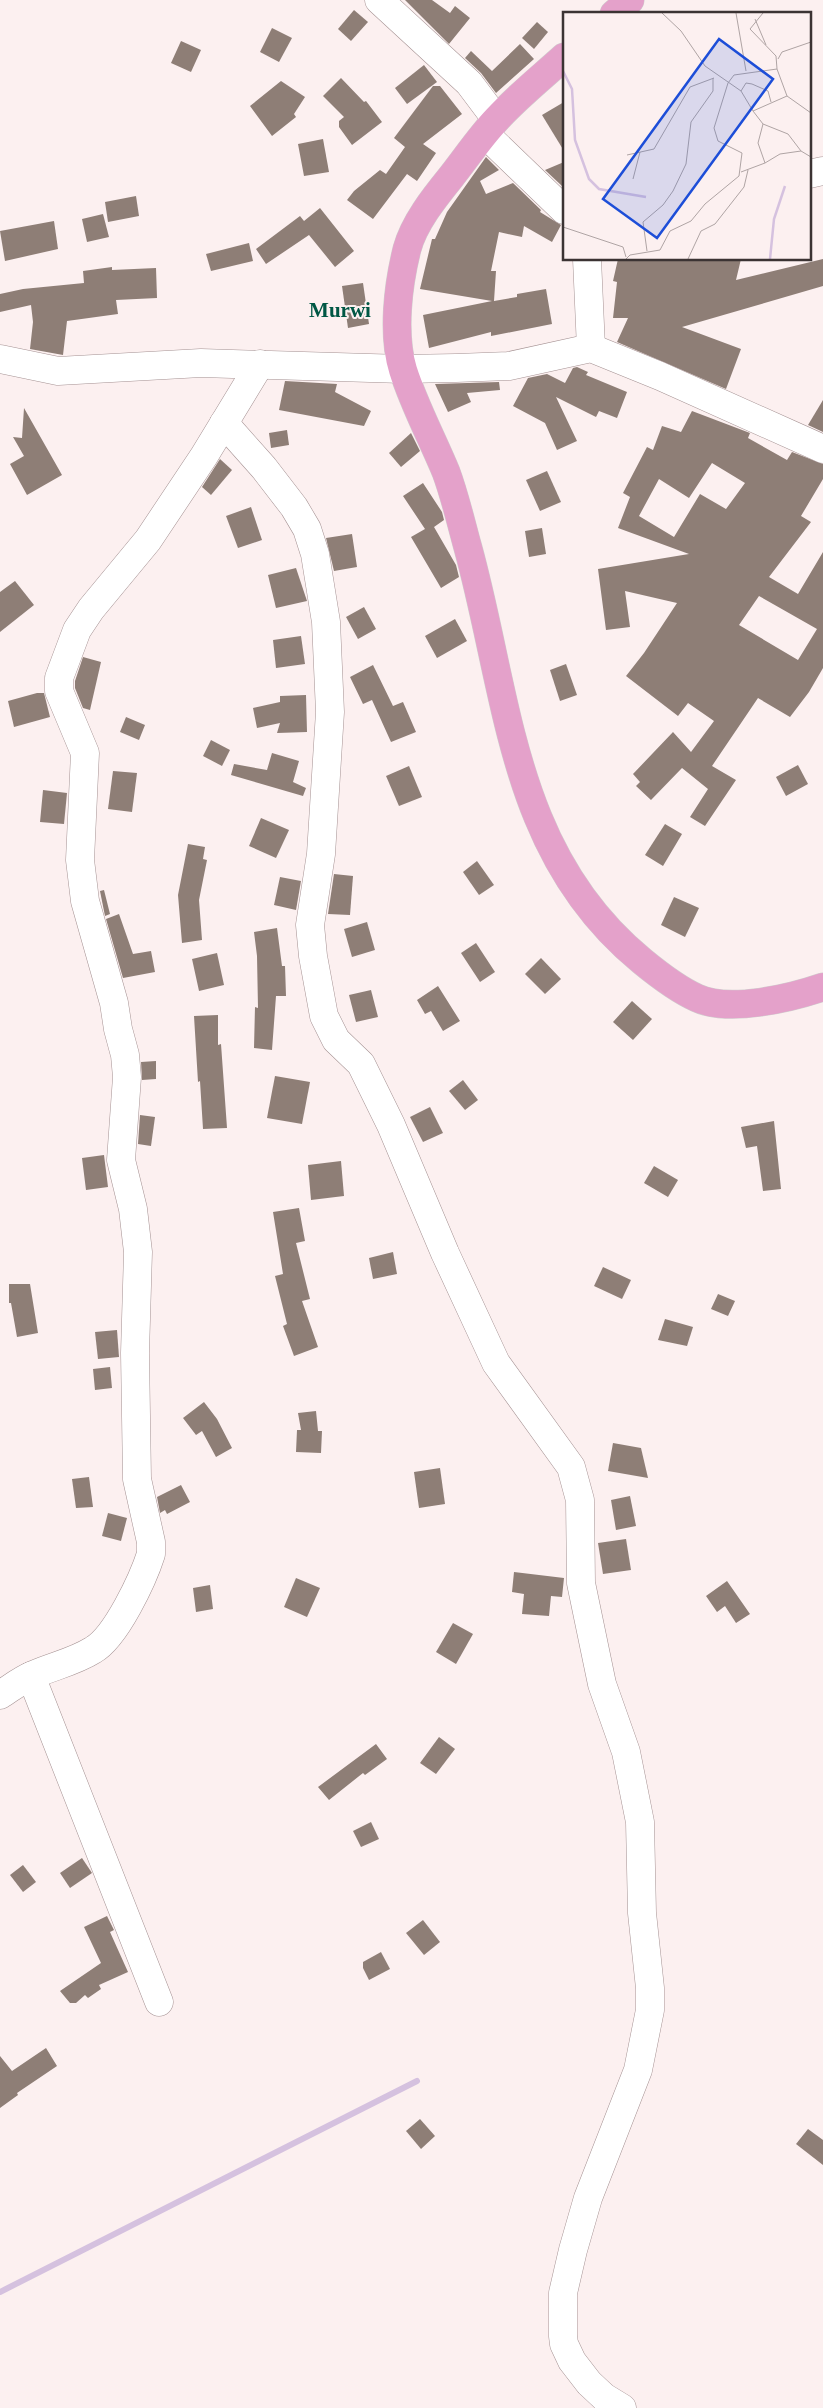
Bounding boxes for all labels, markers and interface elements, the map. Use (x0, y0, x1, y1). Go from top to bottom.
inset map (563, 12, 810, 260)
district label: Murwi (309, 298, 371, 322)

